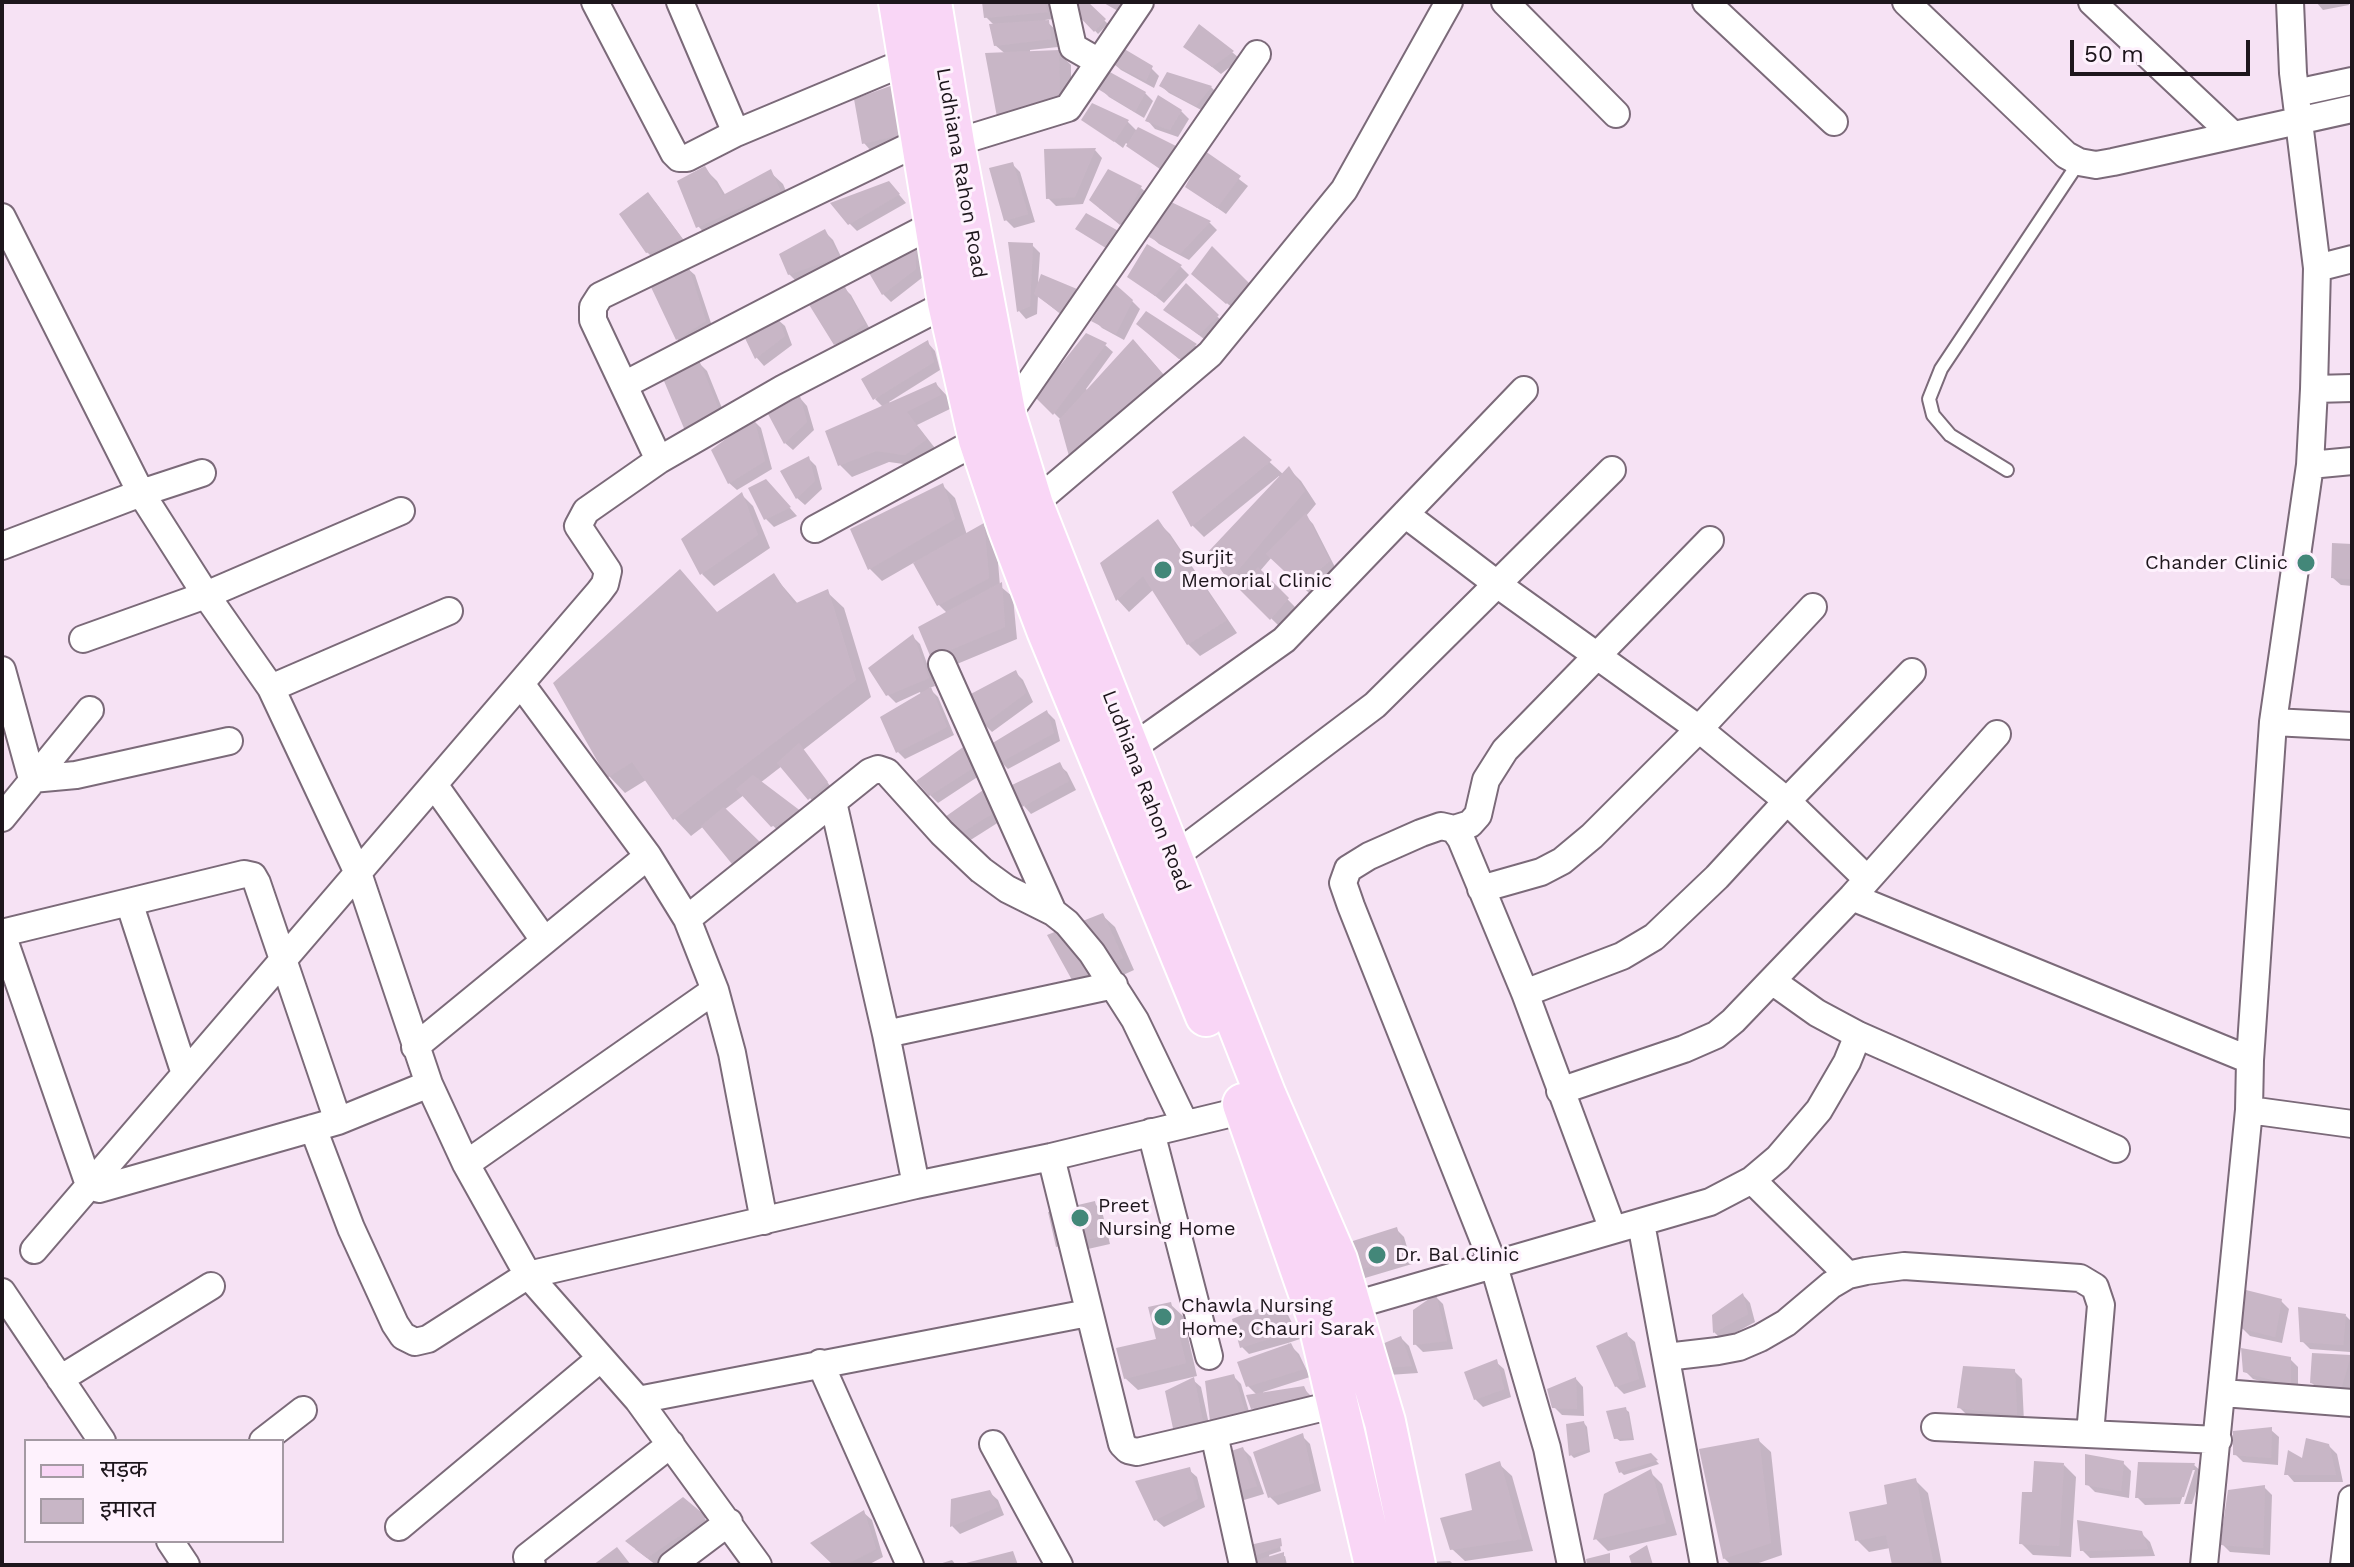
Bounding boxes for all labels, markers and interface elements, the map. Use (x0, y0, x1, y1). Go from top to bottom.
scale bar (2074, 24, 2254, 74)
text: 50 m (2084, 40, 2144, 68)
street label: Ludhiana Rahon Road (931, 66, 991, 280)
place label: Surjit Memorial Clinic (1181, 546, 1332, 593)
place label: Chander Clinic (2145, 551, 2288, 575)
marker: Chander Clinic (2295, 552, 2317, 574)
marker: Surjit Memorial Clinic (1152, 559, 1174, 581)
street label: Ludhiana Rahon Road (1097, 687, 1195, 895)
place label: Preet Nursing Home (1098, 1194, 1235, 1241)
marker: Preet Nursing Home (1069, 1207, 1091, 1229)
place label: Dr. Bal Clinic (1395, 1243, 1519, 1267)
marker: Dr. Bal Clinic (1366, 1244, 1388, 1266)
place label: Chawla Nursing Home, Chauri Sarak (1181, 1294, 1375, 1341)
marker: Chawla Nursing Home, Chauri Sarak (1152, 1306, 1174, 1328)
legend (24, 1439, 284, 1543)
text: सड़क (100, 1455, 148, 1483)
text: इमारत (100, 1495, 156, 1523)

